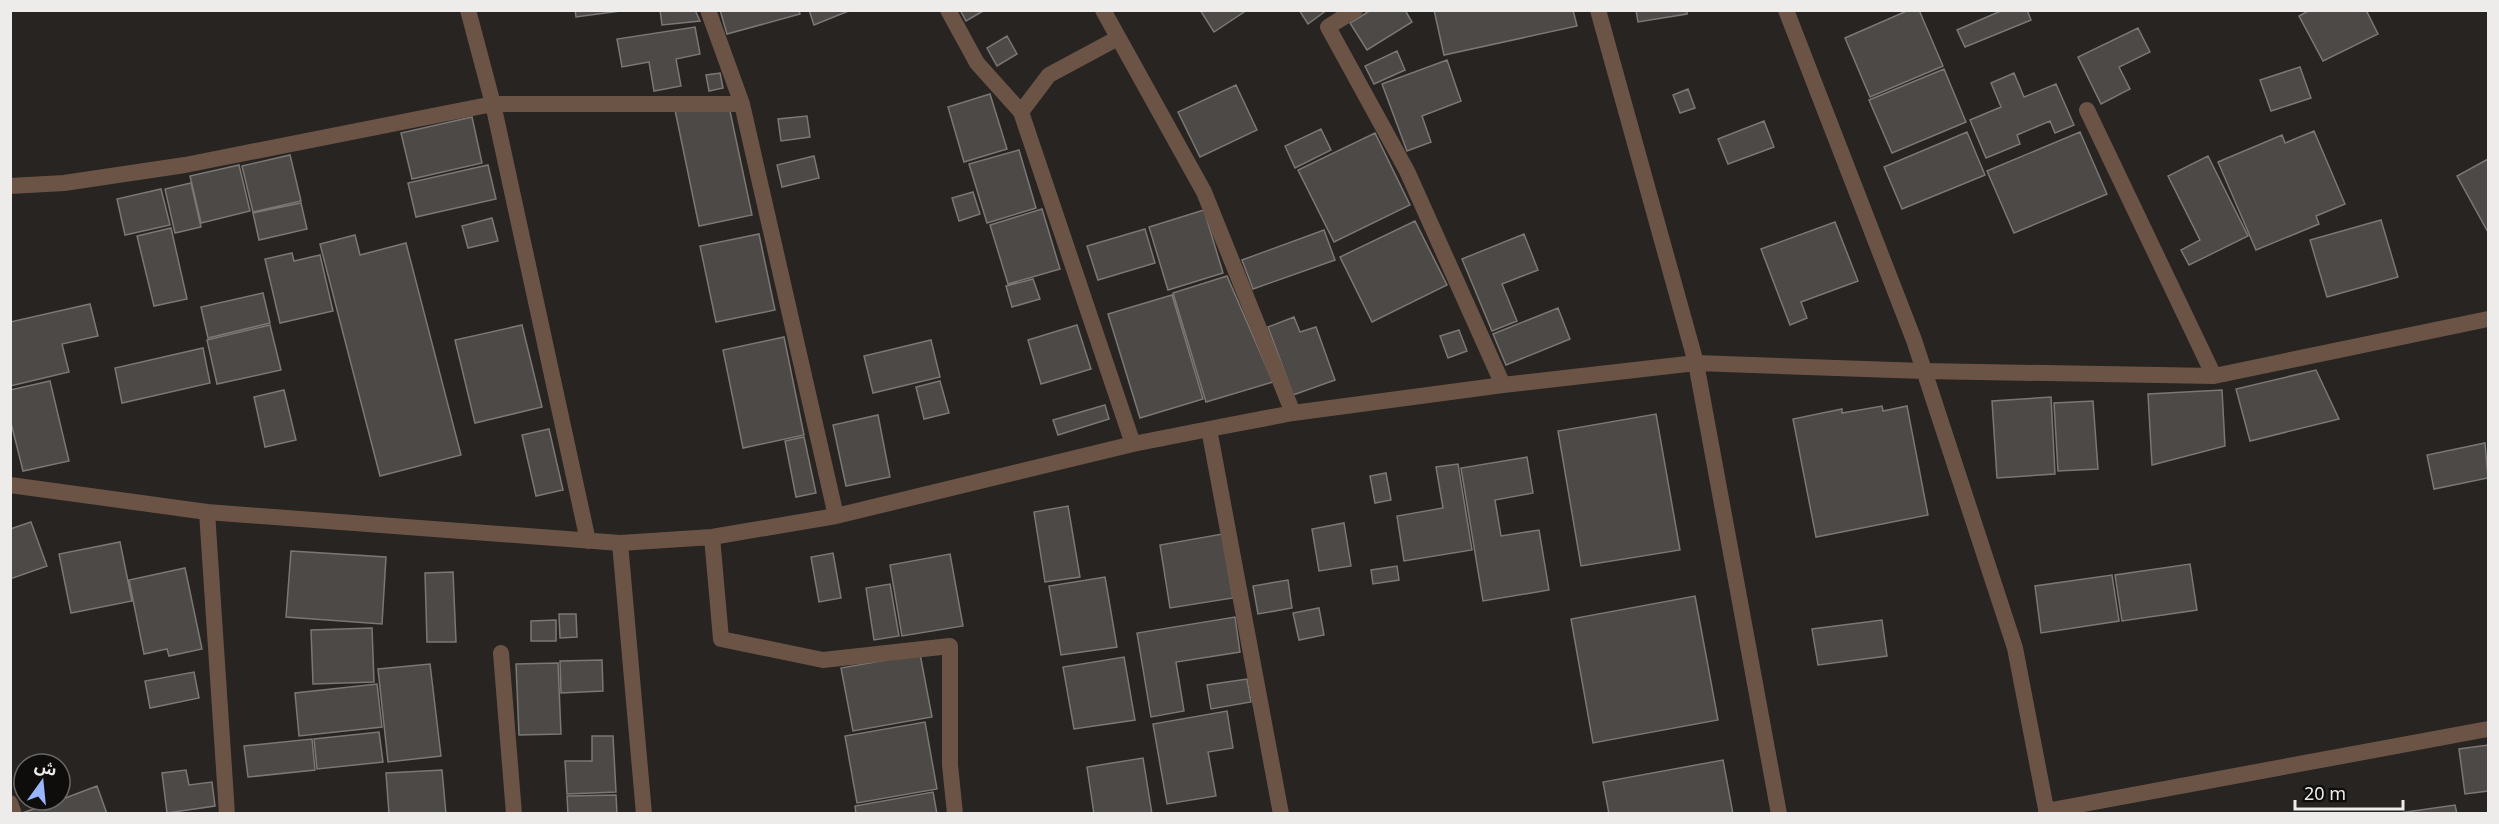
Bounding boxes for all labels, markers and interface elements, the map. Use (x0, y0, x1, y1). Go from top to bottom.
text: ش (31, 749, 61, 788)
north arrow (12, 752, 72, 812)
scale bar (2295, 773, 2403, 811)
text: 20 m (2304, 775, 2346, 813)

